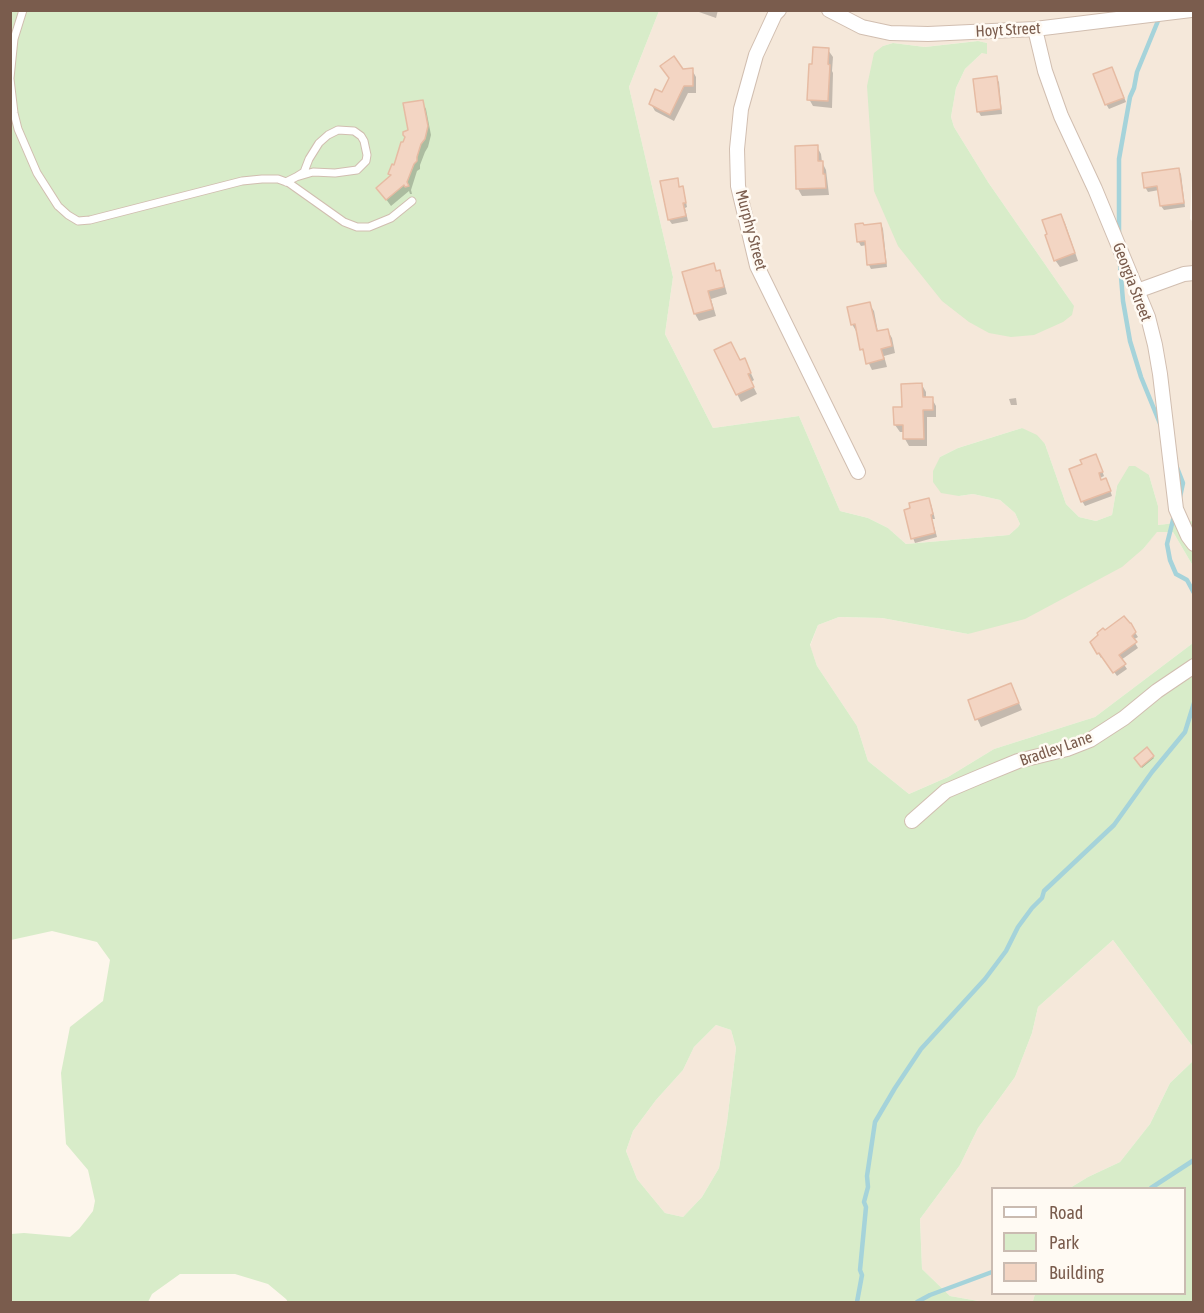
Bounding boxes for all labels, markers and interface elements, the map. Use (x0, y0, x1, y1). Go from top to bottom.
street label: Hoyt Street (975, 19, 1041, 41)
street label: Murphy Street (731, 188, 771, 272)
street label: Georgia Street (1108, 240, 1156, 324)
street label: Bradley Lane (1017, 728, 1095, 770)
legend (991, 1187, 1186, 1295)
text: Road (1049, 1202, 1083, 1223)
text: Park (1049, 1232, 1079, 1253)
text: Building (1049, 1262, 1104, 1283)

